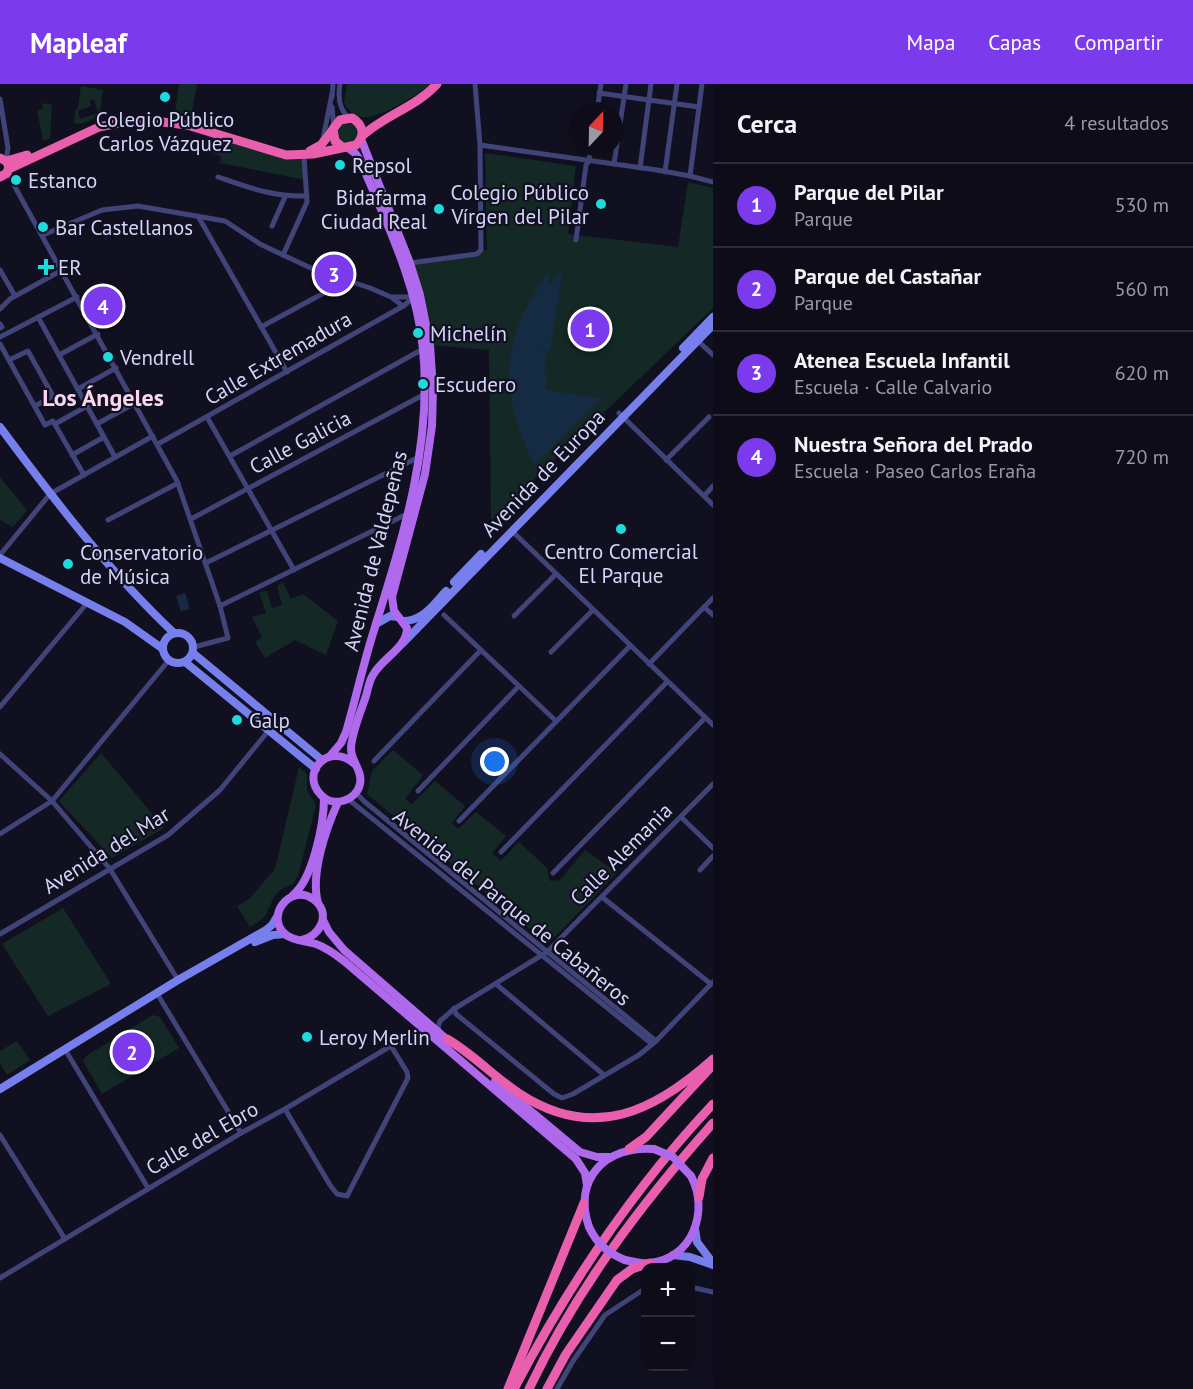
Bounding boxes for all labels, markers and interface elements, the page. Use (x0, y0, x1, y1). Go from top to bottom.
text: Mapleaf (30, 24, 127, 61)
text: Mapa (907, 29, 955, 56)
text: Capas (988, 29, 1041, 56)
text: Compartir (1074, 29, 1163, 56)
marker: Colegio Público Carlos Vázquez (158, 90, 172, 104)
north arrow (569, 102, 623, 156)
place label: Colegio Público Carlos Vázquez (96, 106, 234, 157)
text: Cerca (737, 107, 797, 140)
text: 4 resultados (1064, 110, 1169, 136)
place label: Repsol (352, 152, 412, 179)
marker: Repsol (333, 158, 347, 172)
place label: Estanco (28, 167, 97, 194)
marker: Estanco (9, 173, 23, 187)
text: Parque del Pilar (794, 178, 944, 206)
place label: Colegio Público Vírgen del Pilar (450, 179, 589, 230)
place label: Bidafarma Ciudad Real (321, 184, 427, 235)
text: 1 (751, 192, 762, 218)
text: 530 m (1115, 192, 1169, 218)
marker: Colegio Público Vírgen del Pilar (594, 197, 608, 211)
marker: Bidafarma Ciudad Real (432, 202, 446, 216)
text: Parque (794, 206, 853, 232)
place label: Bar Castellanos (55, 214, 193, 241)
marker: Bar Castellanos (36, 220, 50, 234)
pin: 3 (314, 252, 354, 297)
place label: ER (58, 254, 82, 281)
marker: ER (39, 260, 53, 274)
text: Parque del Castañar (794, 262, 981, 290)
text: 2 (751, 276, 762, 302)
text: 560 m (1115, 276, 1169, 302)
pin: 4 (84, 284, 122, 328)
text: Parque (794, 290, 853, 316)
street label: Calle Extremadura (200, 305, 356, 411)
pin: 1 (570, 306, 610, 352)
place label: Michelín (430, 320, 507, 347)
marker: Michelín (411, 326, 425, 340)
place label: Vendrell (119, 344, 194, 371)
text: Atenea Escuela Infantil (794, 346, 1010, 374)
marker: Vendrell (101, 350, 115, 364)
text: 3 (751, 360, 762, 386)
text: 620 m (1115, 360, 1169, 386)
place label: Escudero (435, 371, 516, 398)
text: Escuela · Calle Calvario (794, 374, 992, 400)
marker: Escudero (416, 377, 430, 391)
district label: Los Ángeles (42, 382, 164, 413)
street label: Calle Galicia (245, 404, 355, 480)
street label: Avenida de Europa (475, 404, 611, 542)
text: Nuestra Señora del Prado (794, 430, 1033, 458)
text: 4 (751, 444, 762, 470)
text: 720 m (1115, 444, 1169, 470)
street label: Avenida de Valdepeñas (337, 448, 413, 654)
text: Escuela · Paseo Carlos Eraña (794, 458, 1036, 484)
marker: Centro Comercial El Parque (614, 522, 628, 536)
place label: Centro Comercial El Parque (544, 538, 698, 589)
place label: Conservatorio de Música (80, 539, 203, 590)
marker: Conservatorio de Música (61, 557, 75, 571)
place label: Galp (249, 707, 290, 734)
marker: Galp (230, 713, 244, 727)
your location (480, 747, 509, 776)
street label: Calle Alemania (564, 797, 678, 911)
street label: Avenida del Mar (38, 800, 174, 900)
street label: Avenida del Parque de Cabañeros (388, 803, 636, 1011)
place label: Leroy Merlin (319, 1024, 430, 1051)
pin: 2 (112, 1030, 152, 1074)
marker: Leroy Merlin (300, 1030, 314, 1044)
street label: Calle del Ebro (141, 1095, 263, 1181)
map controls (641, 1263, 695, 1371)
button: + (641, 1263, 695, 1317)
button: − (641, 1317, 695, 1371)

